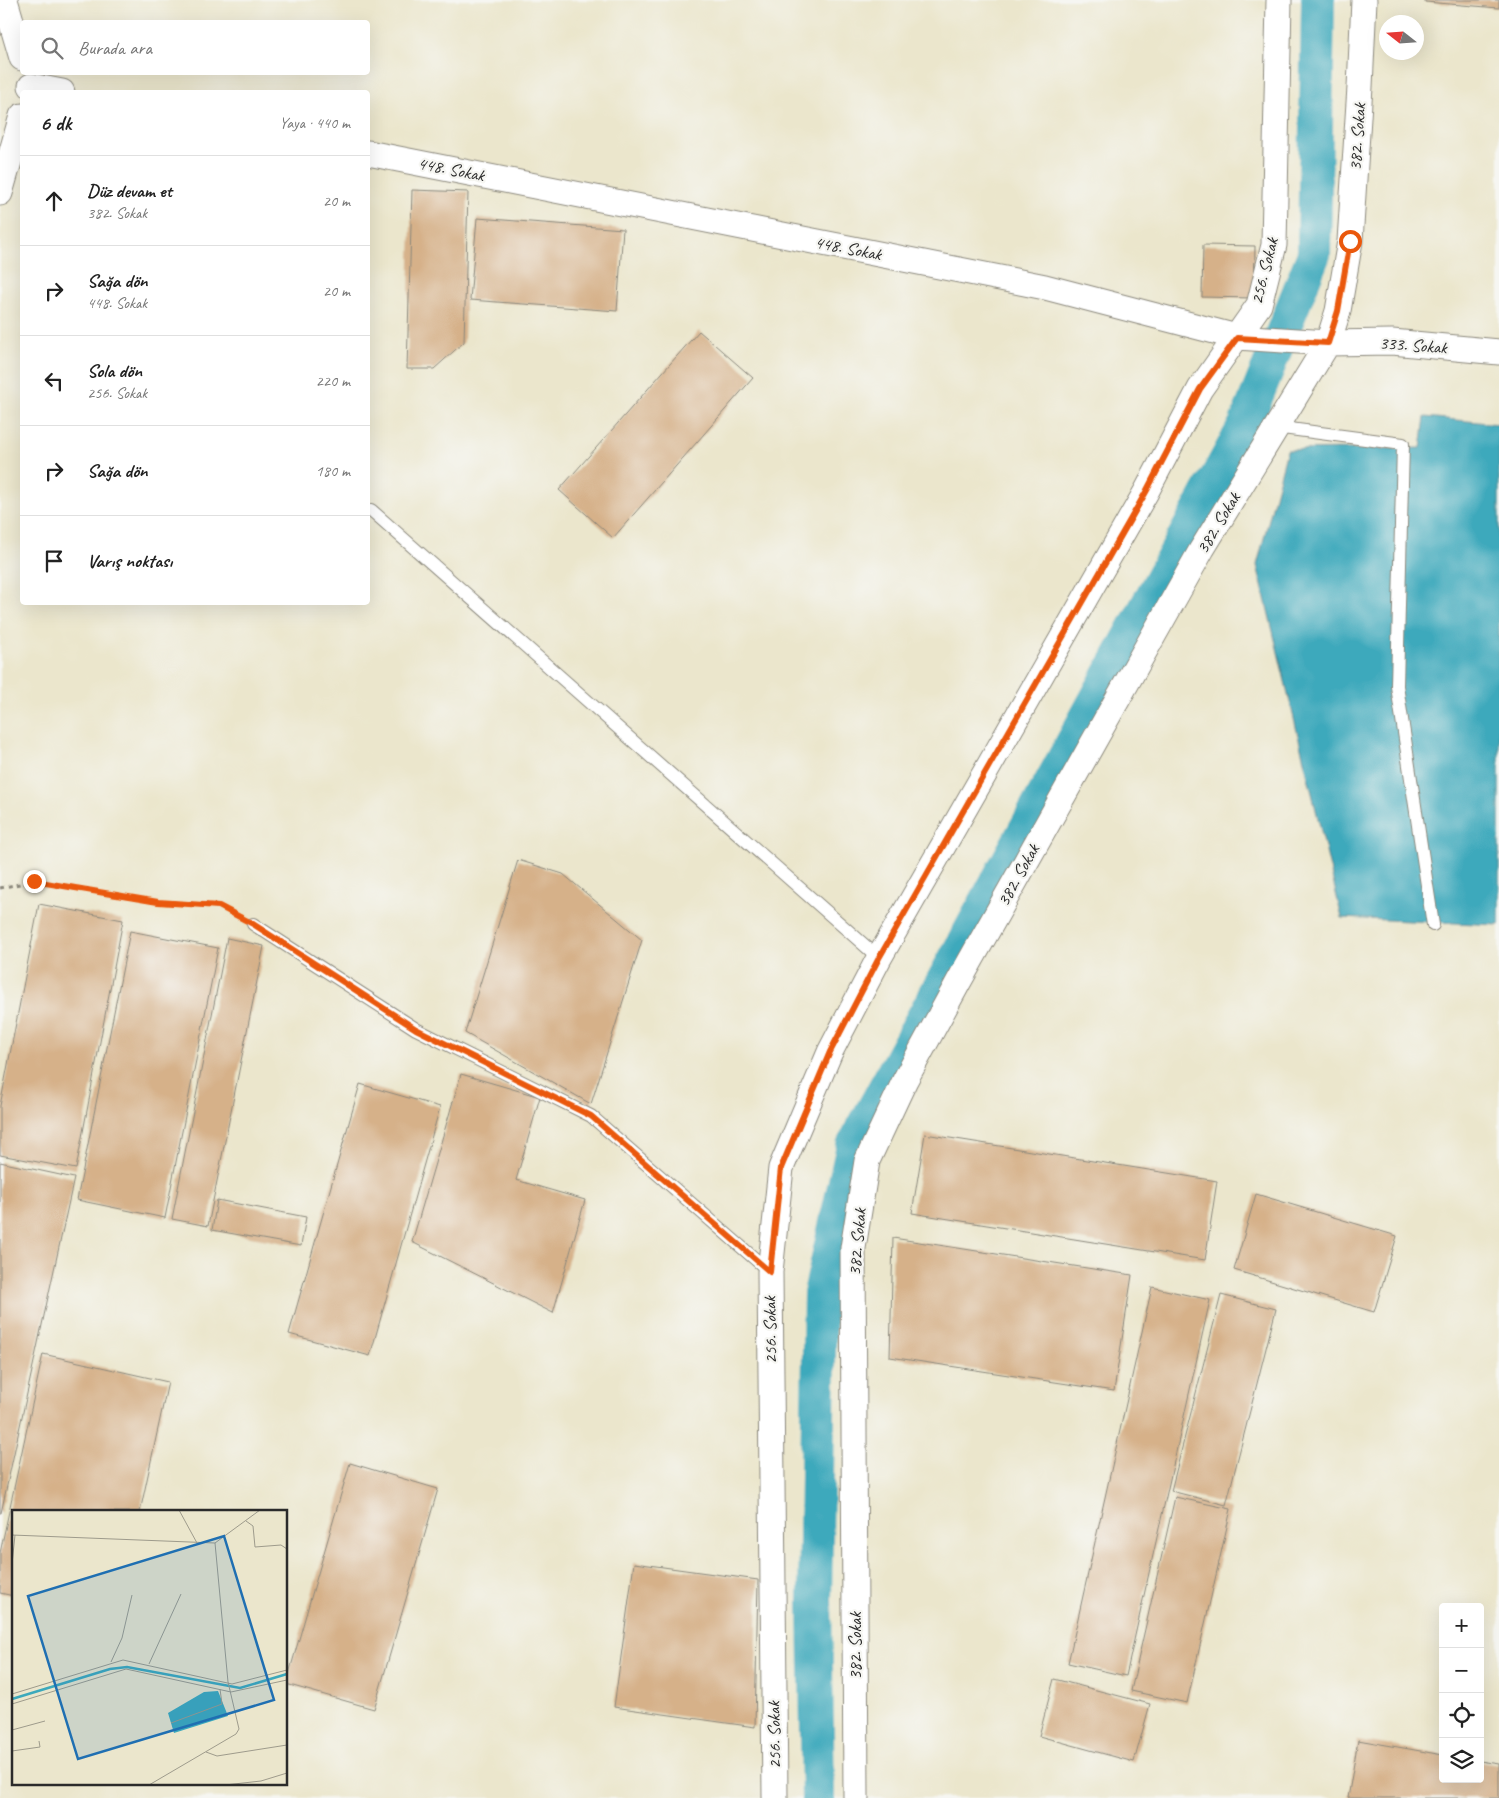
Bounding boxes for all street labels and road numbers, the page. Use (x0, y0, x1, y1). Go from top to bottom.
street label: 382. Sokak (1344, 101, 1370, 171)
street label: 448. Sokak (416, 152, 488, 187)
street label: 448. Sokak (813, 231, 885, 266)
street label: 256. Sokak (1245, 234, 1283, 306)
street label: 333. Sokak (1379, 332, 1449, 358)
street label: 382. Sokak (1191, 487, 1246, 558)
street label: 382. Sokak (992, 839, 1045, 910)
street label: 382. Sokak (843, 1206, 871, 1277)
street label: 256. Sokak (758, 1295, 782, 1364)
street label: 382. Sokak (844, 1611, 866, 1680)
street label: 256. Sokak (762, 1700, 786, 1769)

